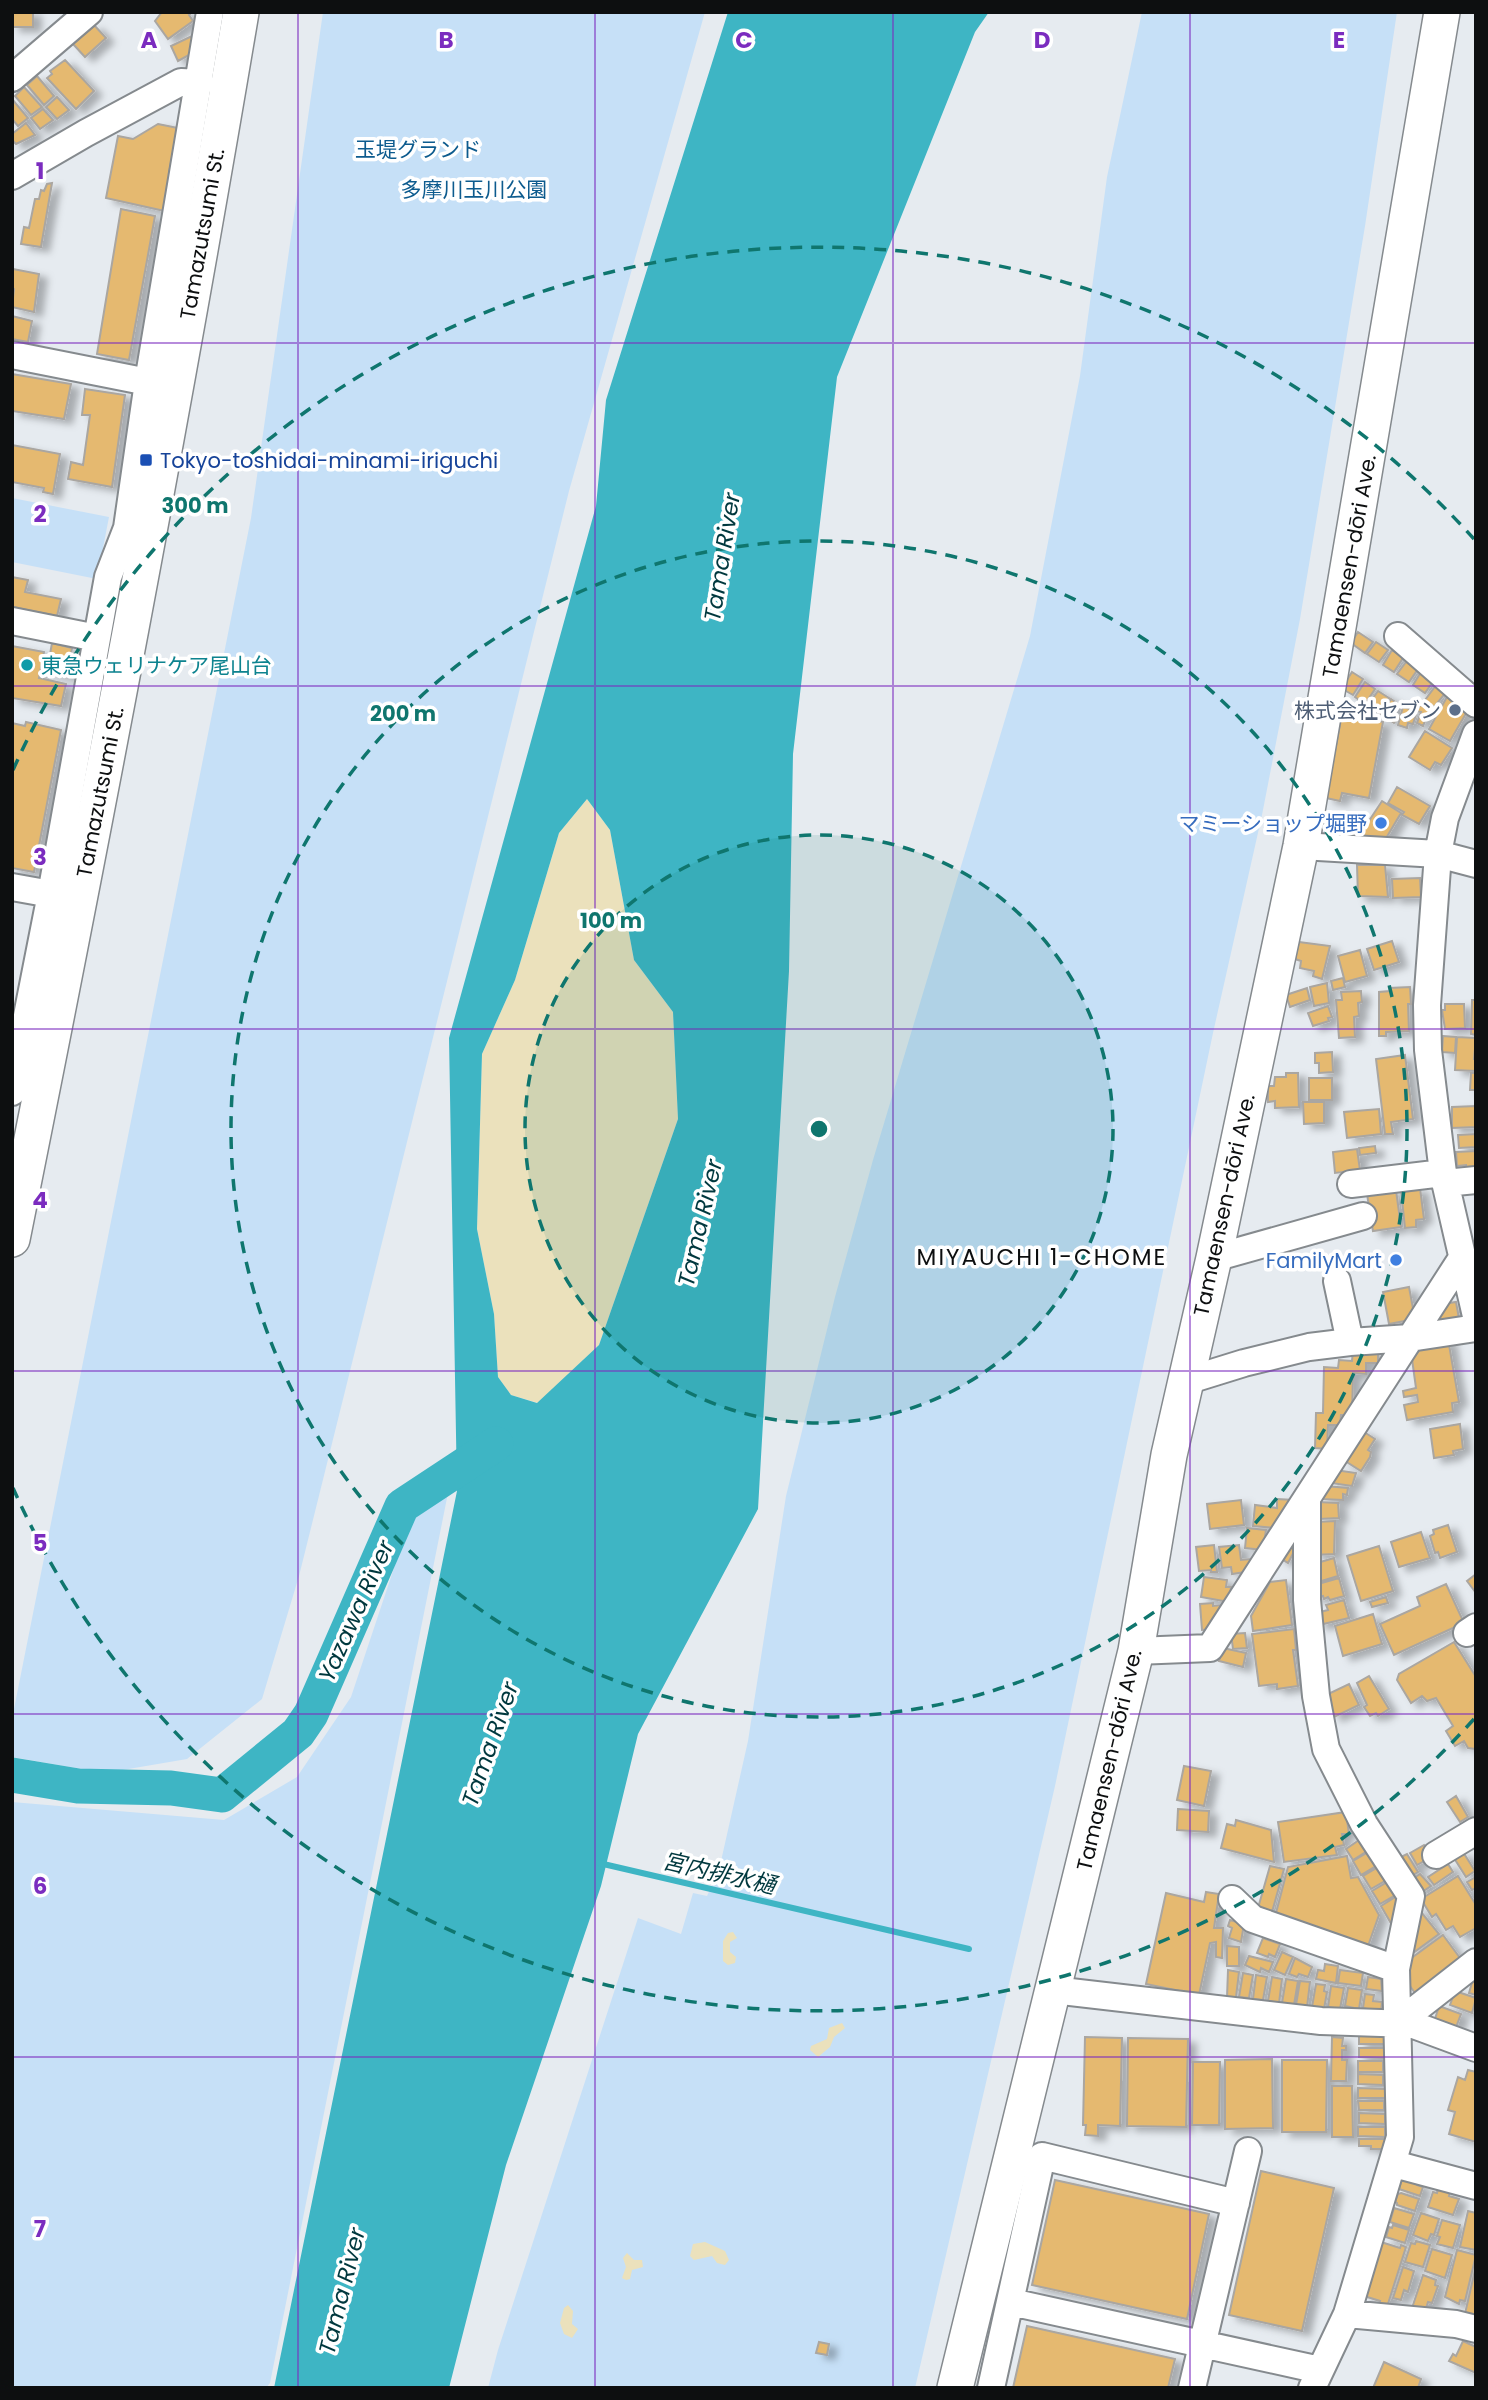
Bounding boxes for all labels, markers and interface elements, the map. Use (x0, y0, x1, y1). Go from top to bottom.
text: A (141, 24, 158, 56)
text: B (438, 24, 454, 56)
text: C (735, 24, 753, 56)
text: D (1034, 24, 1050, 56)
text: E (1333, 24, 1345, 56)
park label: 玉堤グランド (355, 135, 481, 164)
street label: Tamazutsumi St. (173, 146, 231, 322)
text: 1 (36, 155, 44, 187)
park label: 多摩川玉川公園 (401, 175, 548, 204)
place label: Tokyo-toshidai-minami-iriguchi (160, 446, 498, 475)
marker: Tokyo-toshidai-minami-iriguchi (138, 452, 154, 468)
street label: Tamaensen-dōri Ave. (1315, 452, 1383, 680)
water label: Tama River (696, 489, 748, 623)
text: 300 m (162, 491, 228, 520)
text: 2 (33, 498, 47, 530)
place label: 東急ウェリナケア尾山台 (41, 651, 272, 680)
marker: 東急ウェリナケア尾山台 (19, 657, 35, 673)
place label: 株式会社セブン (1294, 696, 1441, 725)
text: 200 m (370, 699, 436, 728)
marker: 株式会社セブン (1447, 702, 1463, 718)
street label: Tamazutsumi St. (69, 704, 131, 880)
place label: マミーショップ堀野 (1178, 809, 1367, 838)
marker: マミーショップ堀野 (1373, 815, 1389, 831)
text: 3 (33, 841, 47, 873)
text: 100 m (580, 906, 642, 935)
street label: Tamaensen-dōri Ave. (1186, 1091, 1262, 1319)
centre of rings (807, 1117, 831, 1141)
water label: Tama River (670, 1155, 730, 1290)
text: 4 (32, 1184, 48, 1216)
district label: MIYAUCHI 1-CHOME (917, 1241, 1167, 1273)
place label: FamilyMart (1266, 1246, 1382, 1275)
marker: FamilyMart (1388, 1252, 1404, 1268)
text: 5 (33, 1527, 47, 1559)
water label: Yazawa River (311, 1534, 402, 1687)
street label: Tamaensen-dōri Ave. (1069, 1646, 1149, 1874)
water label: Tama River (454, 1676, 527, 1810)
water label: 宮内排水樋 (659, 1844, 782, 1902)
text: 6 (33, 1870, 47, 1902)
text: 7 (34, 2213, 46, 2245)
water label: Tama River (311, 2223, 374, 2358)

